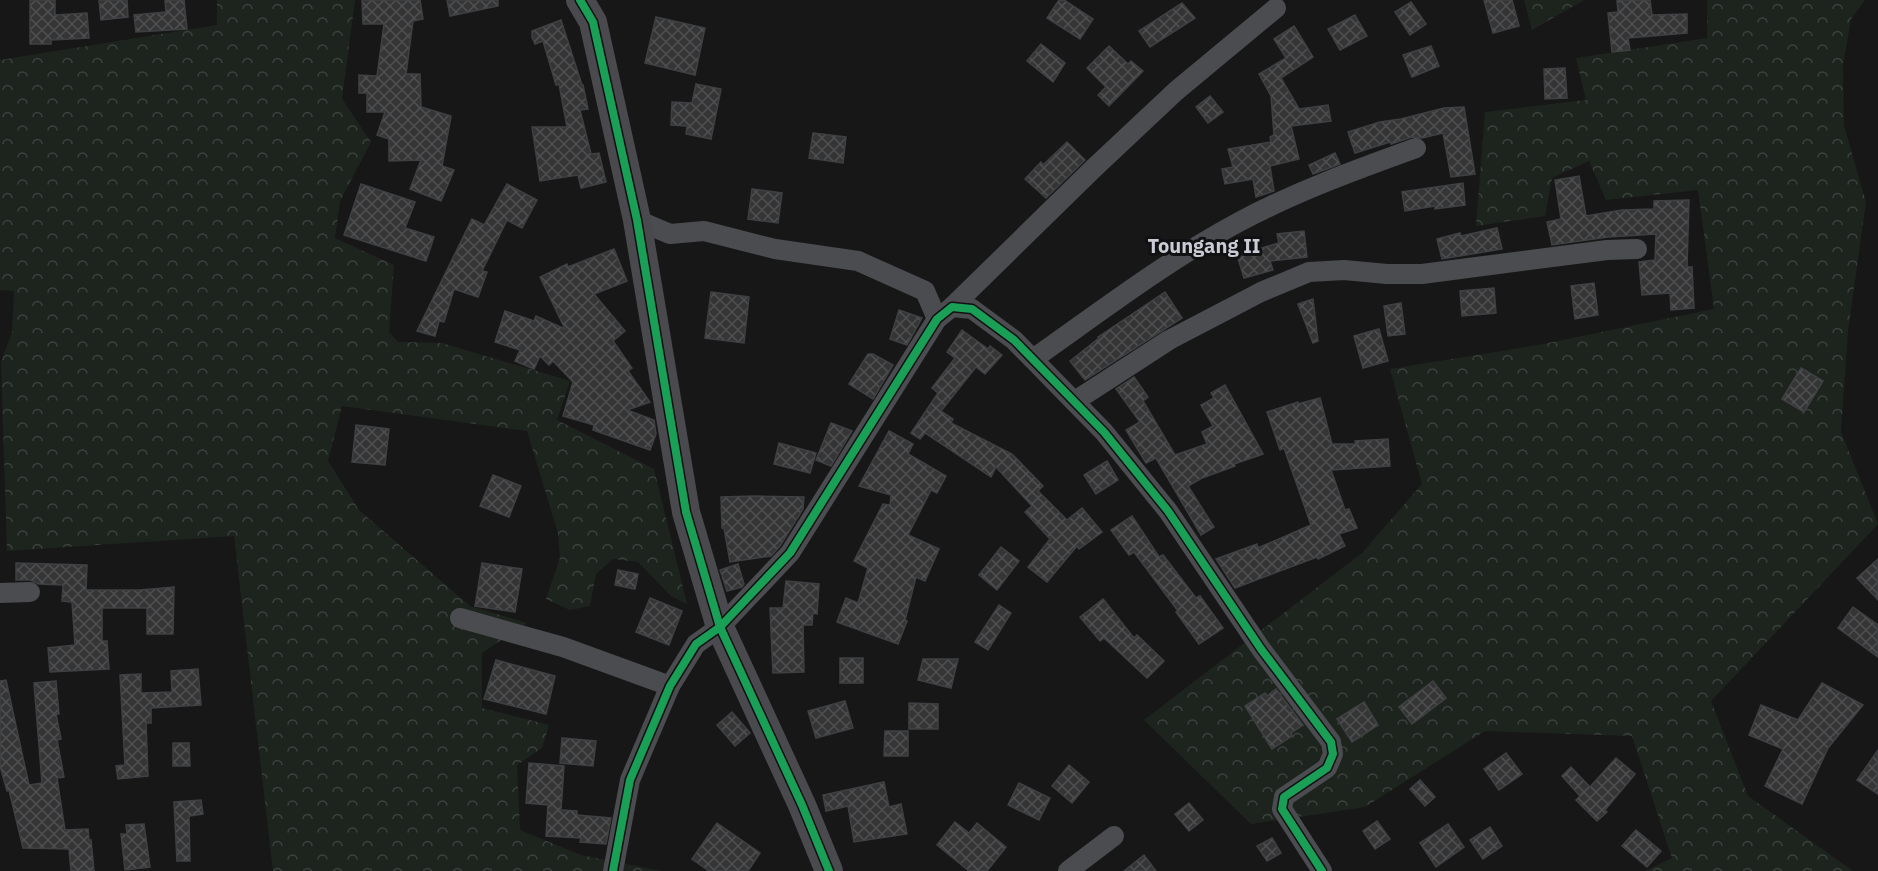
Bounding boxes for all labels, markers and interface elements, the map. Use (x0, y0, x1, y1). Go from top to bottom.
district label: Toungang II (1148, 232, 1260, 259)

